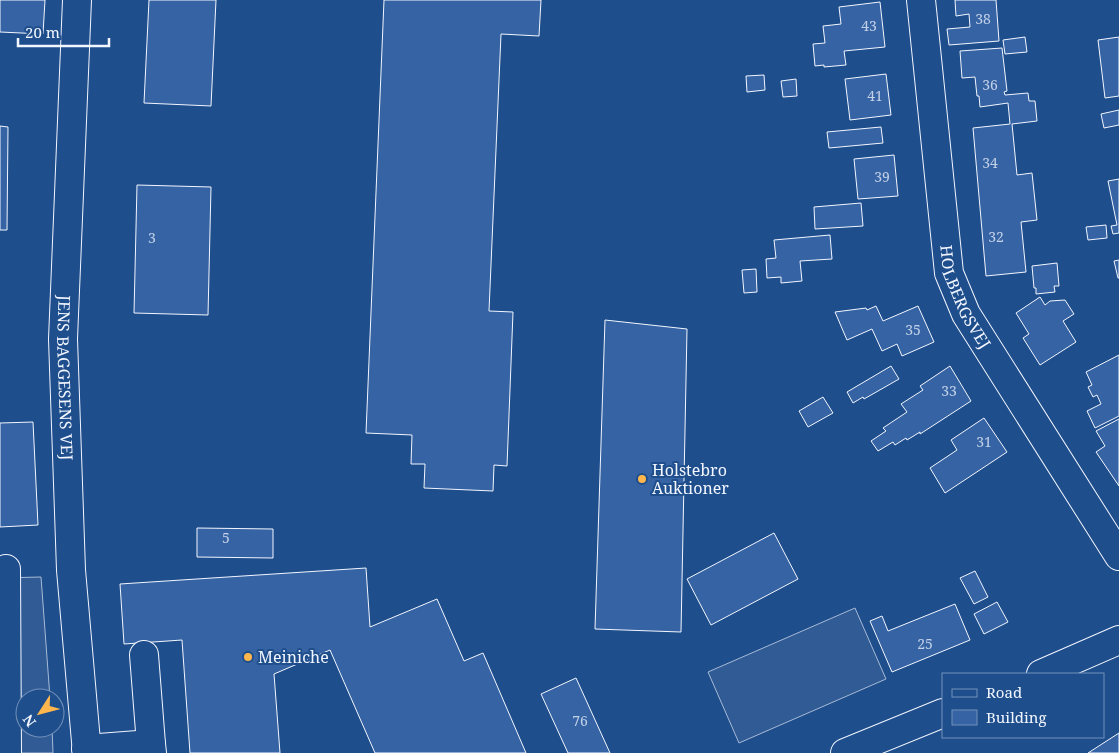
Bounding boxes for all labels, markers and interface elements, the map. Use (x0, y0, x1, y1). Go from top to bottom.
house number: 38 (975, 9, 991, 28)
scale bar (18, 15, 109, 47)
house number: 43 (861, 16, 877, 35)
text: 20 m (25, 22, 60, 42)
house number: 36 (982, 75, 998, 94)
house number: 41 (867, 86, 883, 105)
house number: 34 (982, 153, 998, 172)
house number: 39 (874, 167, 890, 186)
house number: 32 (988, 227, 1004, 246)
house number: 3 (148, 228, 156, 247)
street label: HOLBERGSVEJ (935, 244, 996, 353)
street label: JENS BAGGESENS VEJ (52, 294, 78, 461)
house number: 35 (905, 320, 921, 339)
house number: 33 (941, 381, 957, 400)
house number: 31 (976, 432, 992, 451)
place label: Holstebro Auktioner (652, 459, 729, 499)
marker: Holstebro Auktioner (636, 473, 648, 485)
house number: 5 (222, 528, 230, 547)
house number: 25 (917, 634, 933, 653)
place label: Meiniche (258, 646, 329, 668)
marker: Meiniche (242, 651, 254, 663)
legend (942, 673, 1104, 738)
text: Road (986, 682, 1022, 702)
north arrow (15, 688, 65, 738)
text: Building (986, 707, 1047, 727)
text: N (18, 711, 40, 731)
house number: 76 (572, 711, 588, 730)

